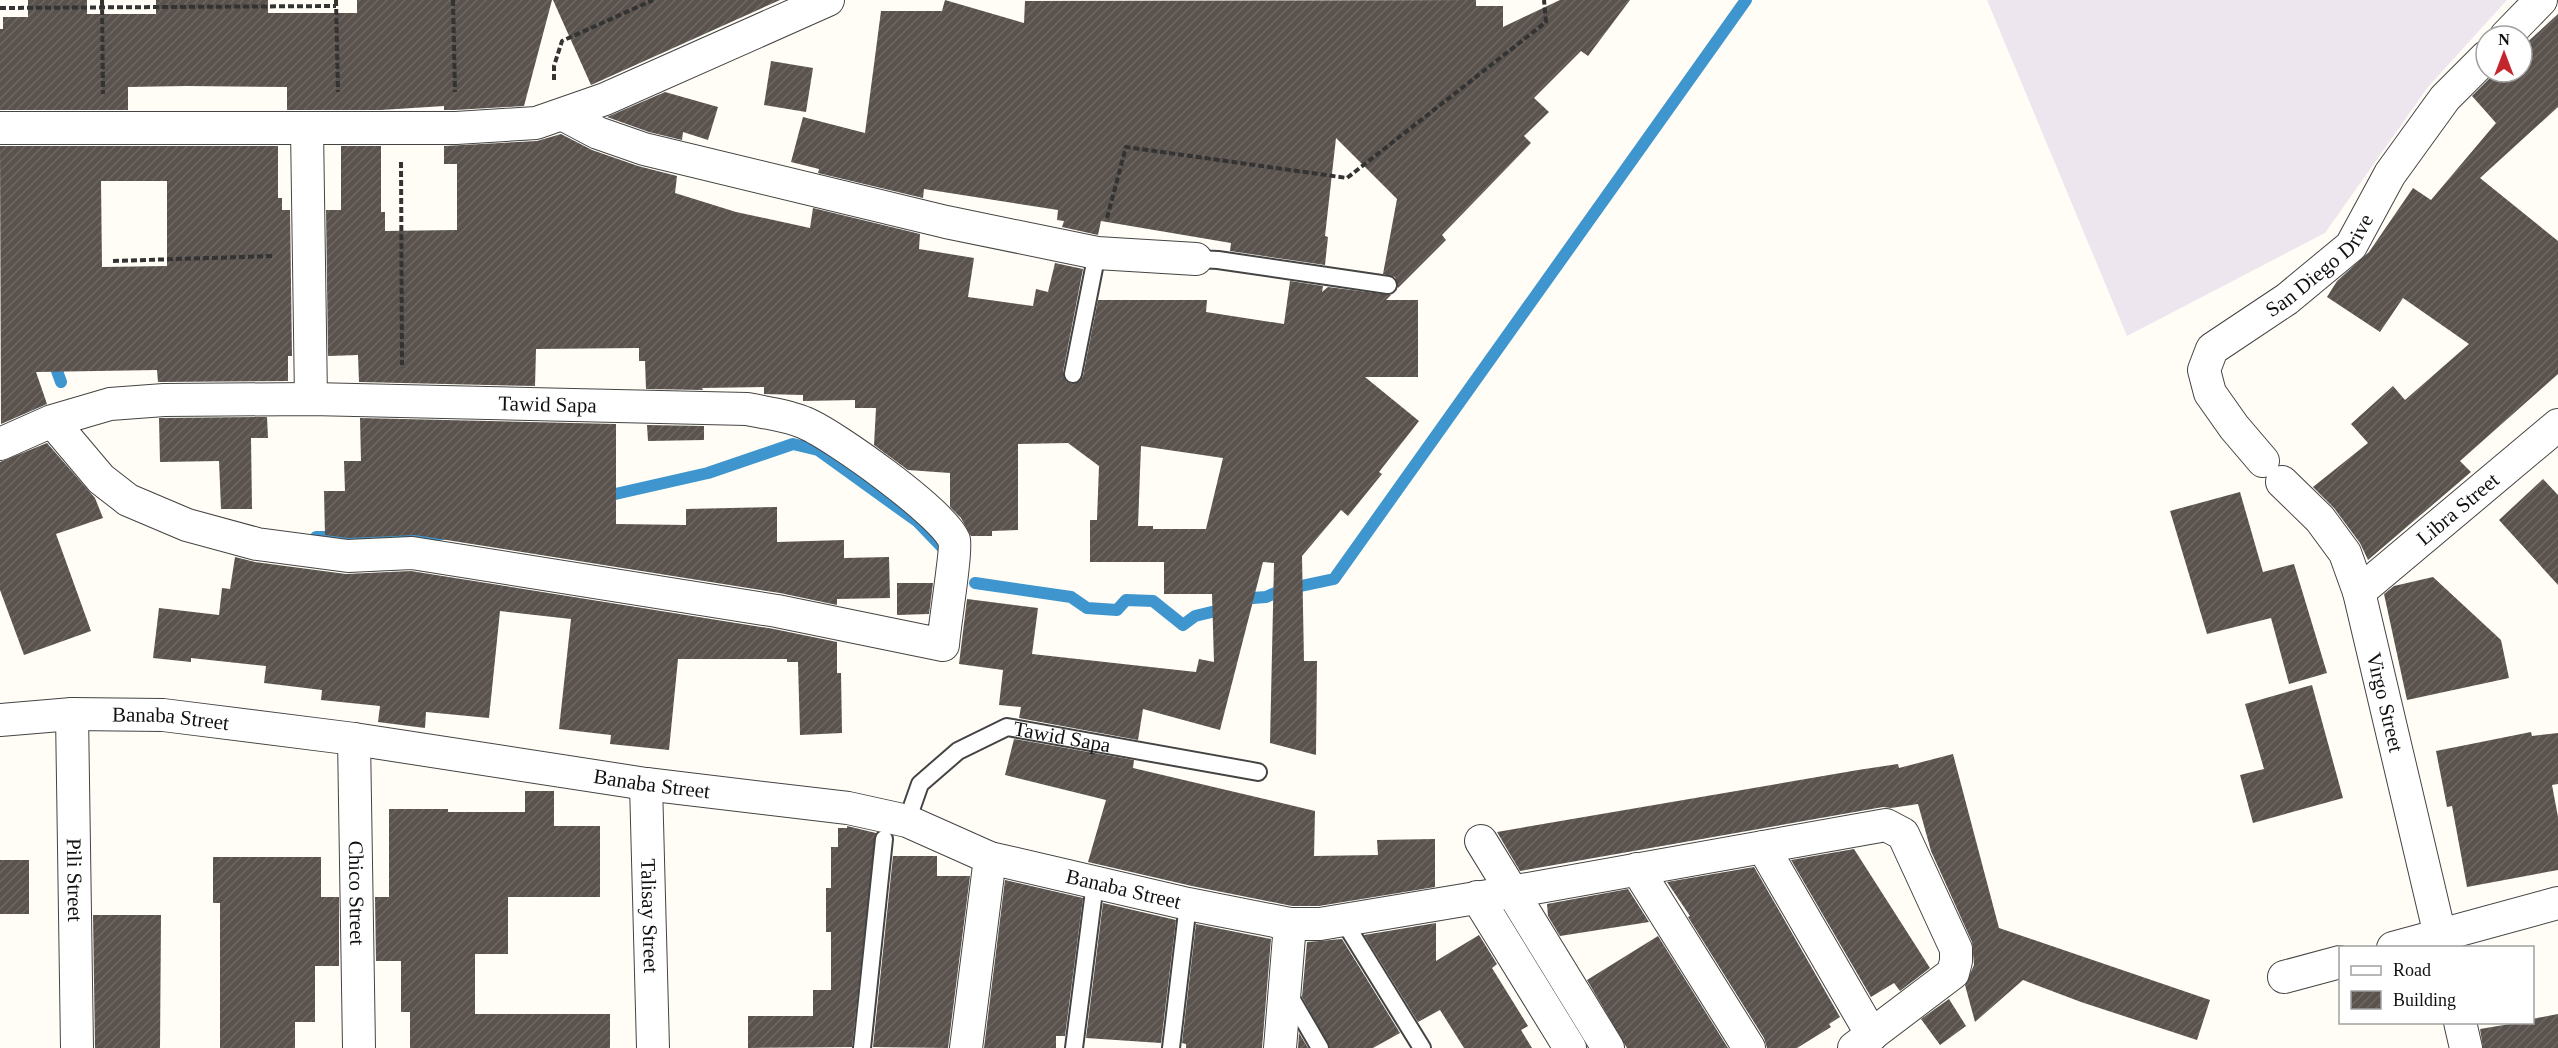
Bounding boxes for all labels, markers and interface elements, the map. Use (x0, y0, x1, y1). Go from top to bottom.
north arrow (2474, 24, 2534, 84)
text: N (2498, 31, 2510, 48)
street label: San Diego Drive (2261, 210, 2378, 322)
street label: Tawid Sapa (498, 391, 598, 418)
street label: Libra Street (2412, 468, 2504, 550)
street label: Virgo Street (2362, 650, 2408, 755)
street label: Banaba Street (112, 702, 231, 735)
street label: Tawid Sapa (1012, 716, 1113, 757)
street label: Banaba Street (592, 764, 712, 804)
street label: Pili Street (62, 838, 87, 922)
street label: Chico Street (344, 841, 369, 946)
street label: Talisay Street (636, 858, 663, 974)
street label: Banaba Street (1064, 864, 1184, 914)
legend (2339, 946, 2534, 1024)
text: Road (2393, 960, 2431, 980)
text: Building (2393, 990, 2456, 1010)

